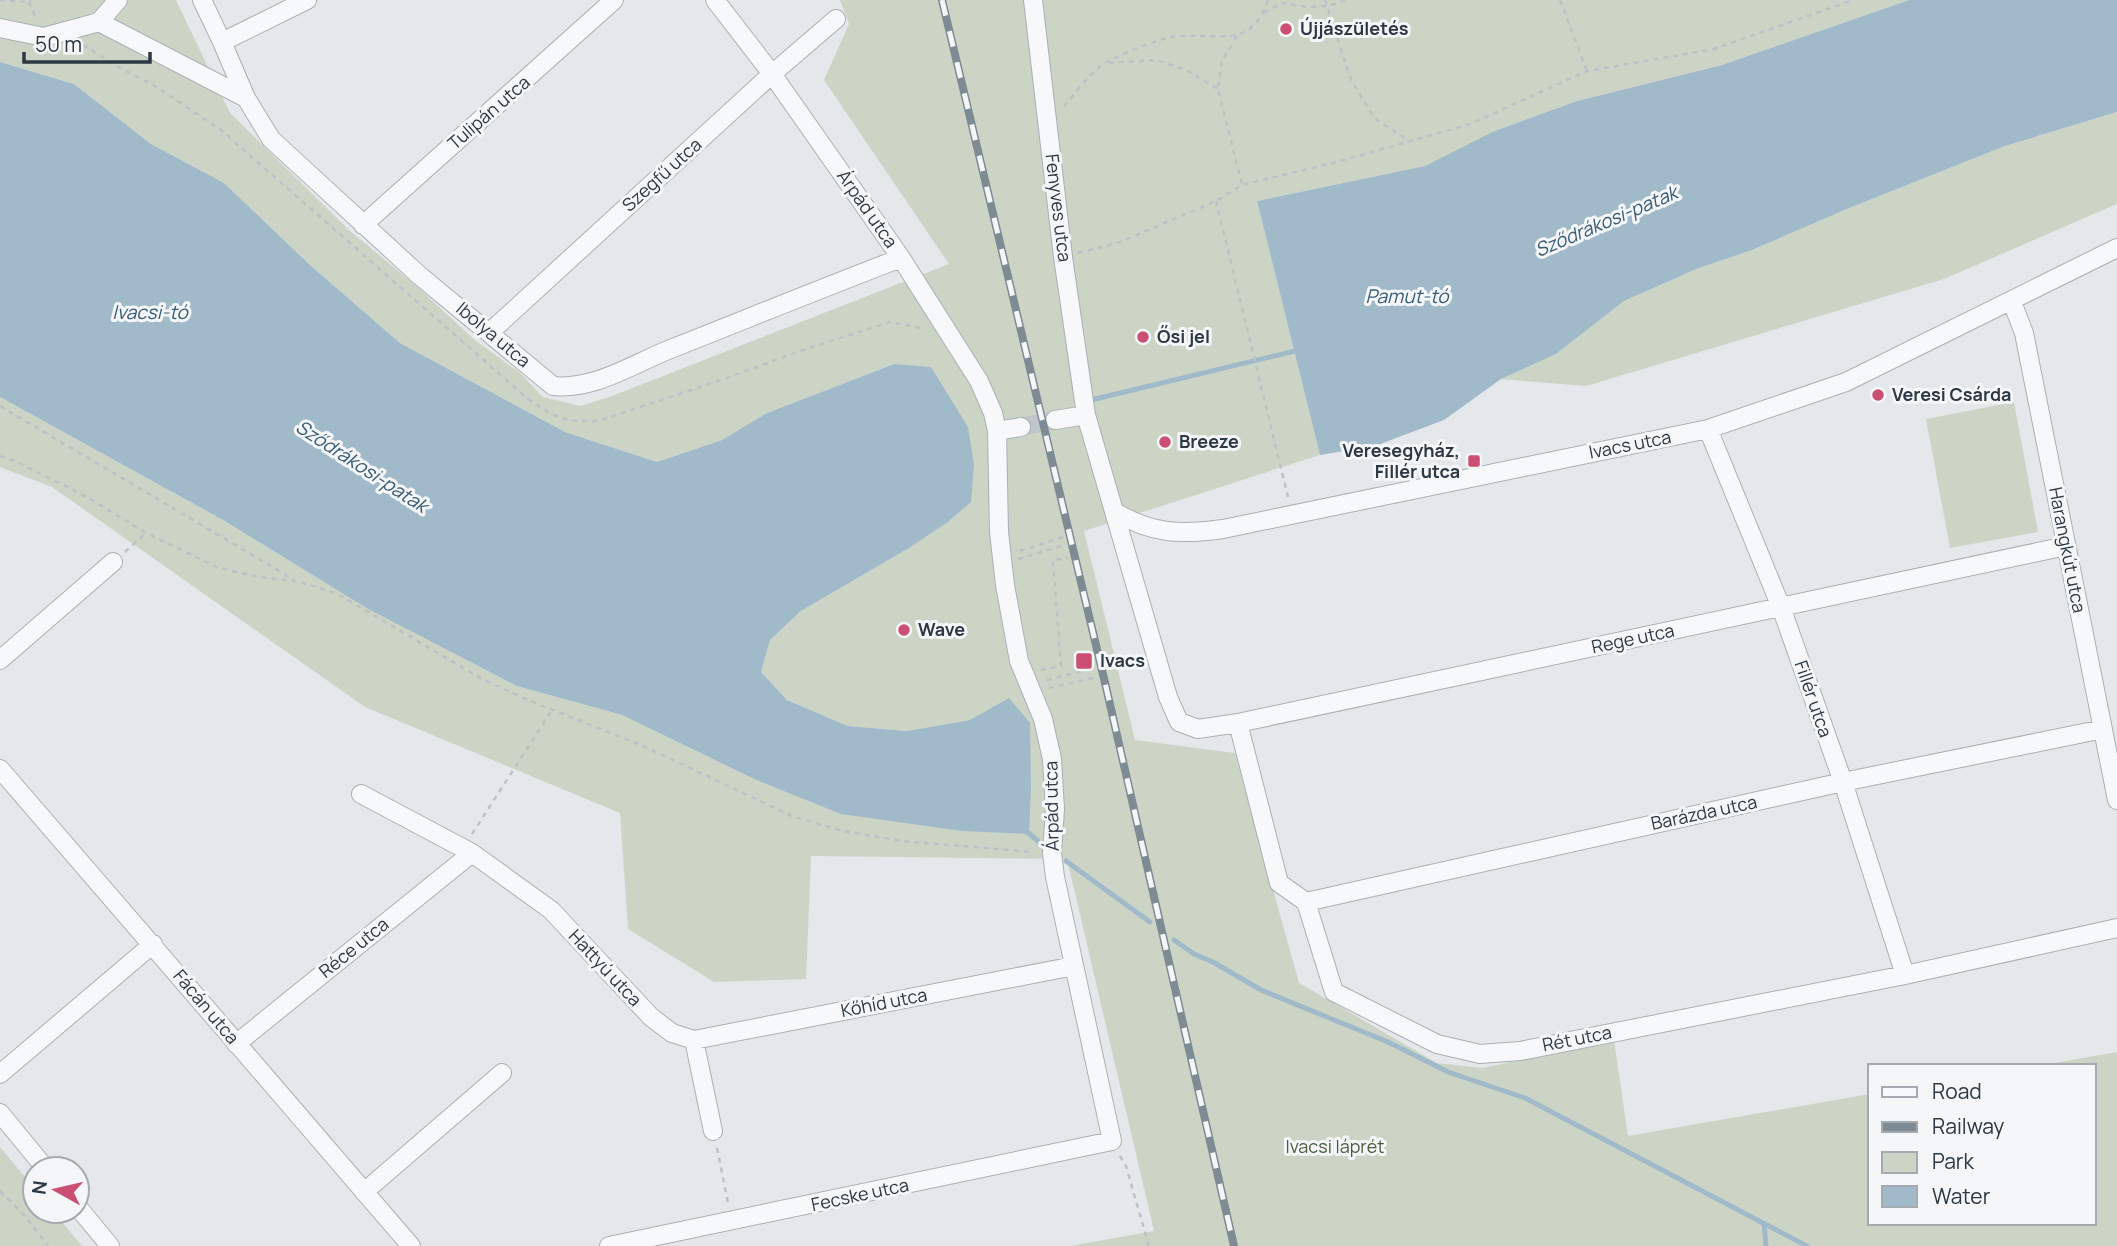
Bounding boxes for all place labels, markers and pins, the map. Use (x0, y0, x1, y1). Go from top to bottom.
place label: Újjászületés (1300, 16, 1409, 40)
marker: Újjászületés (1278, 21, 1294, 37)
place label: Ősi jel (1157, 324, 1210, 348)
marker: Ősi jel (1135, 329, 1151, 345)
place label: Veresi Csárda (1892, 382, 2011, 406)
marker: Veresi Csárda (1870, 387, 1886, 403)
place label: Breeze (1179, 429, 1239, 453)
marker: Breeze (1157, 434, 1173, 450)
place label: Veresegyház, Fillér utca (1342, 438, 1460, 483)
marker: Veresegyház, Fillér utca (1466, 453, 1482, 469)
place label: Wave (918, 617, 965, 641)
marker: Wave (896, 622, 912, 638)
place label: Ivacs (1100, 648, 1145, 672)
marker: Ivacs (1074, 651, 1094, 671)

